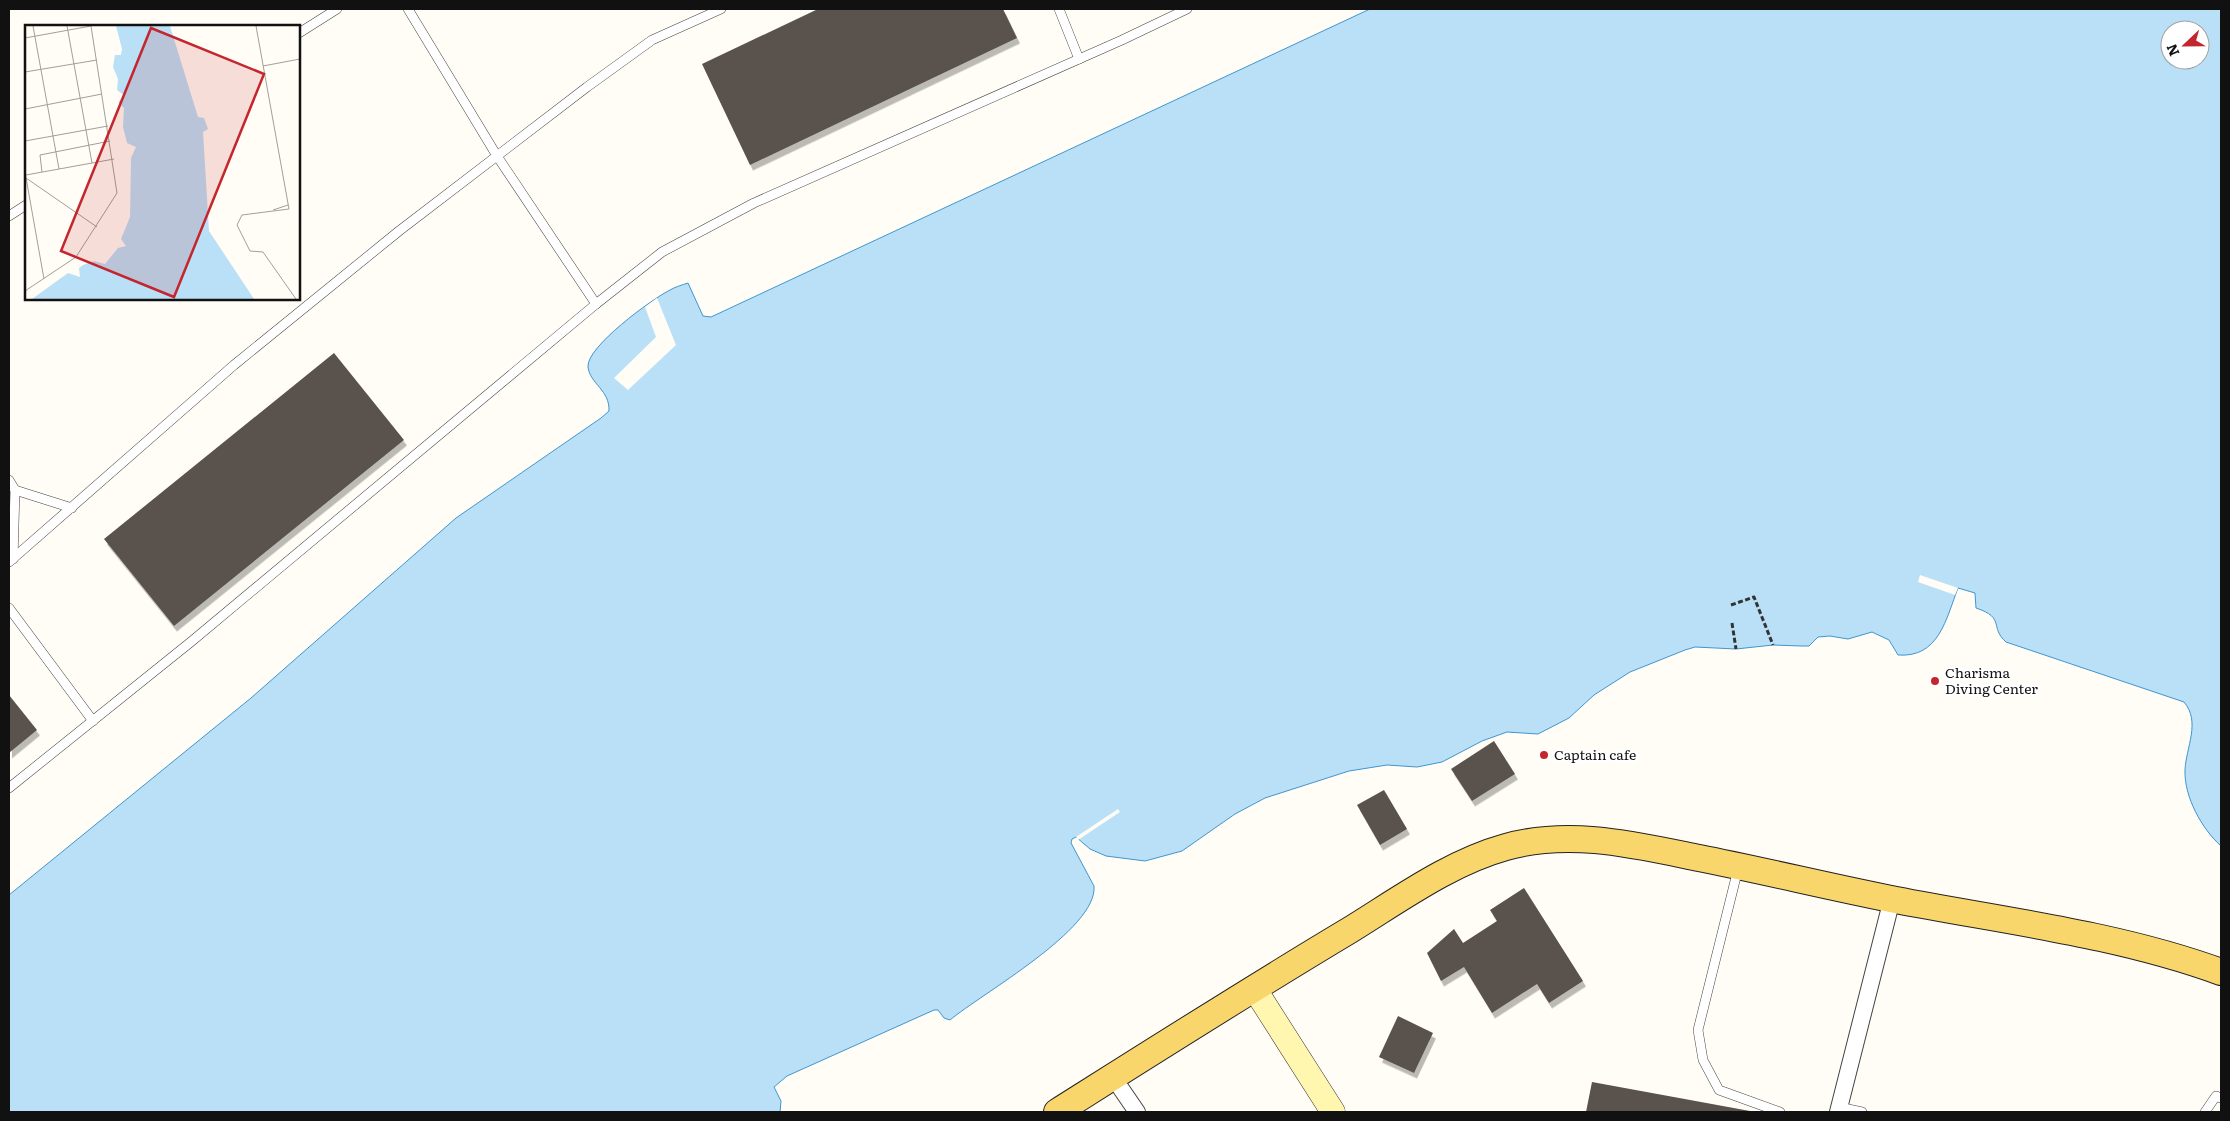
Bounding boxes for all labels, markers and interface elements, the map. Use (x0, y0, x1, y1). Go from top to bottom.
north arrow (2160, 20, 2210, 70)
inset map (25, 25, 300, 300)
text: N (2160, 41, 2183, 59)
place label: Charisma Diving Center (1945, 662, 2038, 698)
marker: Charisma Diving Center (1929, 675, 1941, 687)
place label: Captain cafe (1554, 744, 1636, 764)
marker: Captain cafe (1538, 749, 1550, 761)

